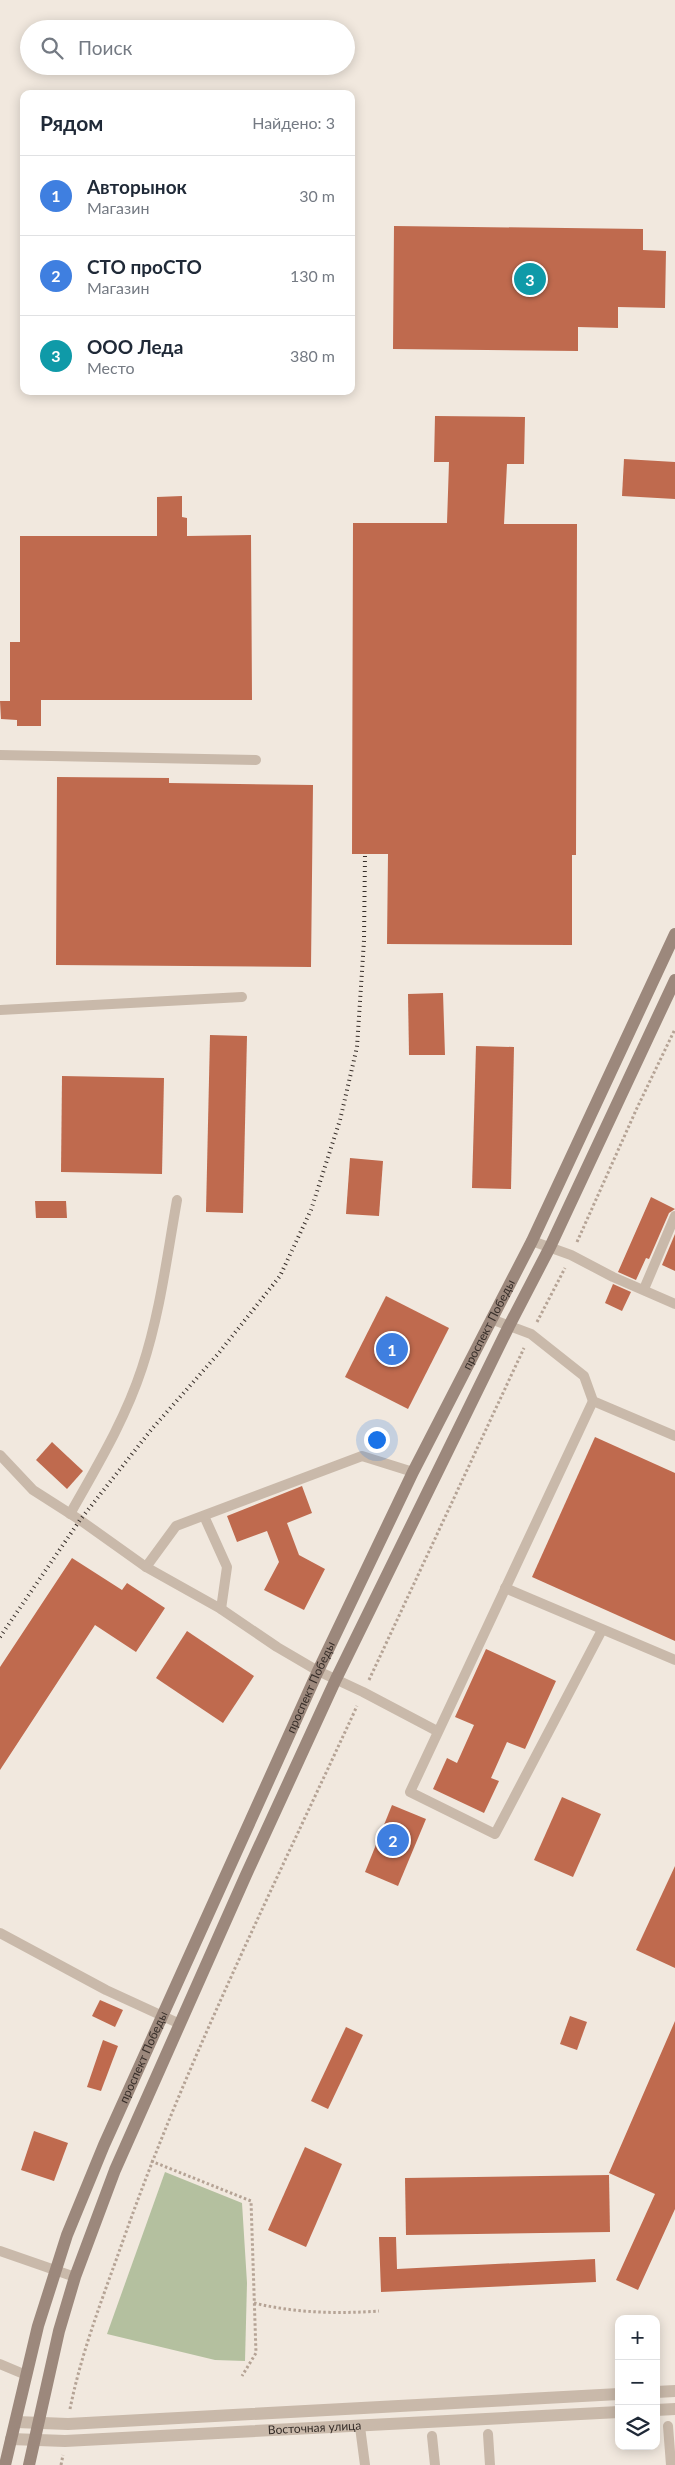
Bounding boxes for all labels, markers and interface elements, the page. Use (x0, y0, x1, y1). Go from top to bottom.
search box (20, 20, 355, 75)
icon: search (38, 34, 66, 62)
text: Поиск (78, 36, 132, 59)
text: Рядом (40, 110, 103, 135)
text: Найдено: 3 (252, 113, 335, 132)
text: Авторынок (87, 175, 187, 198)
text: 1 (51, 186, 61, 205)
text: 30 m (299, 186, 335, 205)
text: Магазин (87, 198, 149, 217)
text: СТО проСТО (87, 255, 202, 278)
pin: 3 (514, 260, 546, 298)
text: 2 (51, 266, 61, 285)
text: 130 m (290, 266, 335, 285)
text: Магазин (87, 278, 149, 297)
text: ООО Леда (87, 335, 183, 358)
text: 3 (51, 346, 61, 365)
text: 380 m (290, 346, 335, 365)
text: Место (87, 358, 135, 377)
street label: проспект Победы (459, 1277, 518, 1372)
pin: 1 (376, 1330, 408, 1368)
your location (364, 1427, 390, 1453)
street label: проспект Победы (283, 1639, 338, 1735)
pin: 2 (377, 1821, 409, 1859)
street label: проспект Победы (116, 2009, 170, 2105)
map controls (615, 2315, 660, 2450)
button: + (615, 2315, 660, 2360)
button: − (615, 2360, 660, 2405)
button: layers (615, 2405, 660, 2450)
street label: Восточная улица (267, 2417, 362, 2437)

